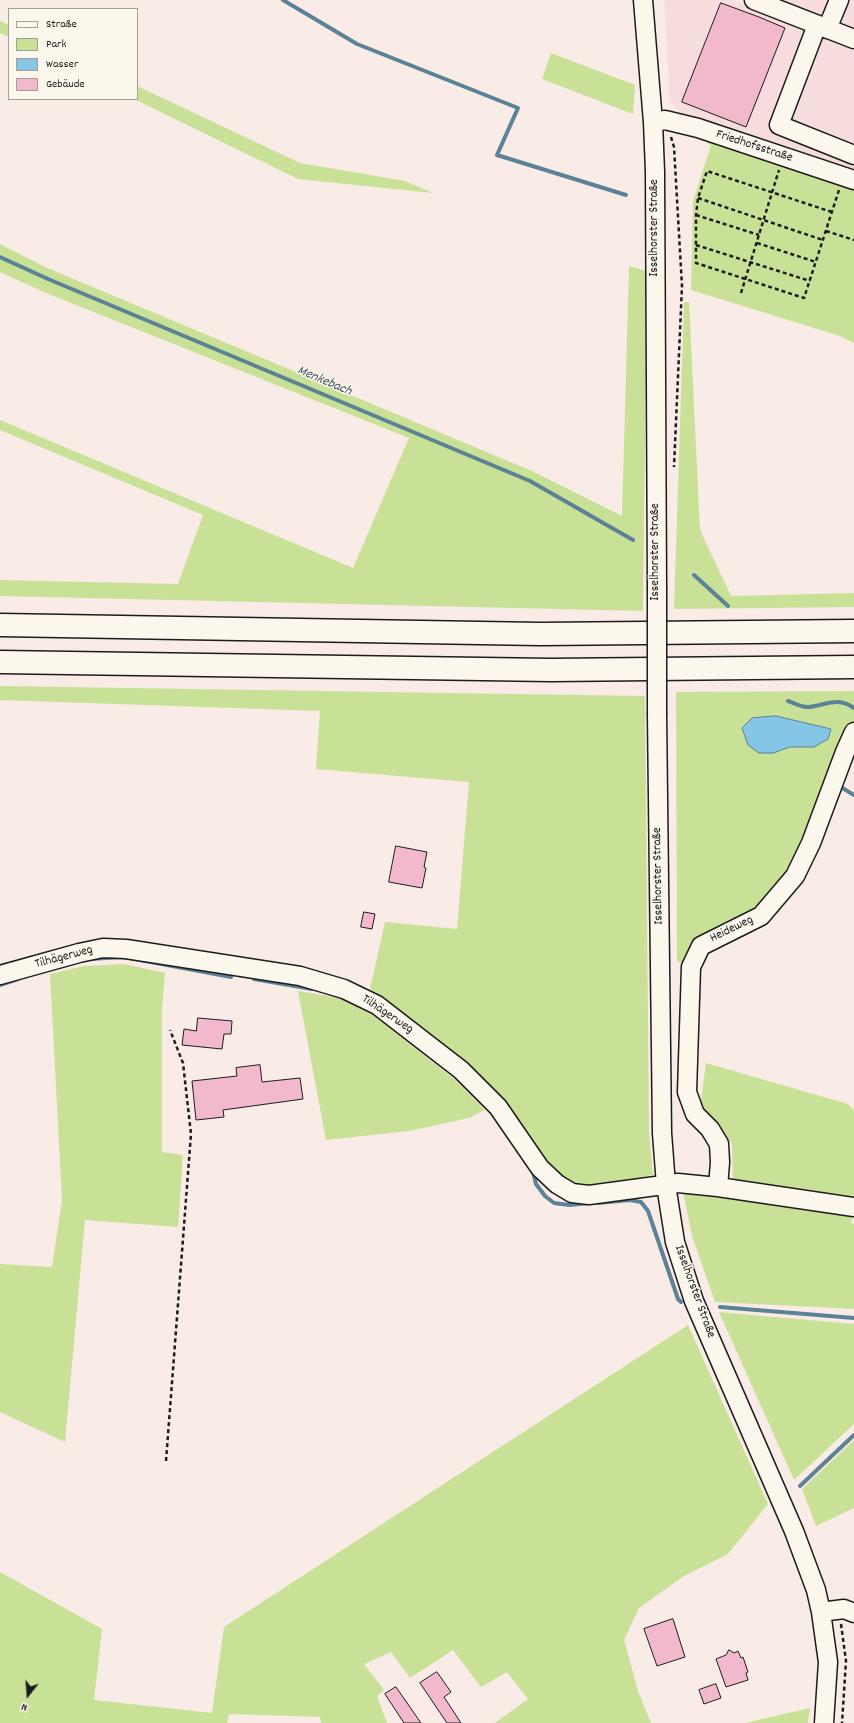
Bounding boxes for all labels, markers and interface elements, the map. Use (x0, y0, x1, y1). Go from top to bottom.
legend (8, 8, 138, 100)
text: Straße (46, 16, 77, 33)
text: Park (46, 36, 66, 53)
text: Wasser (46, 56, 78, 73)
text: Gebäude (46, 76, 85, 93)
street label: Friedhofsstraße (714, 127, 794, 167)
street label: Isselhorster Straße (647, 179, 663, 277)
water label: Menkebach (294, 363, 354, 401)
street label: Isselhorster Straße (648, 503, 664, 601)
street label: Isselhorster Straße (650, 827, 668, 925)
street label: Heideweg (708, 913, 756, 947)
street label: Tilhägerweg (33, 943, 95, 973)
street label: Tilhägerweg (358, 992, 416, 1038)
street label: Isselhorster Straße (670, 1244, 718, 1340)
north arrow (8, 1675, 48, 1715)
text: N (20, 1698, 29, 1715)

